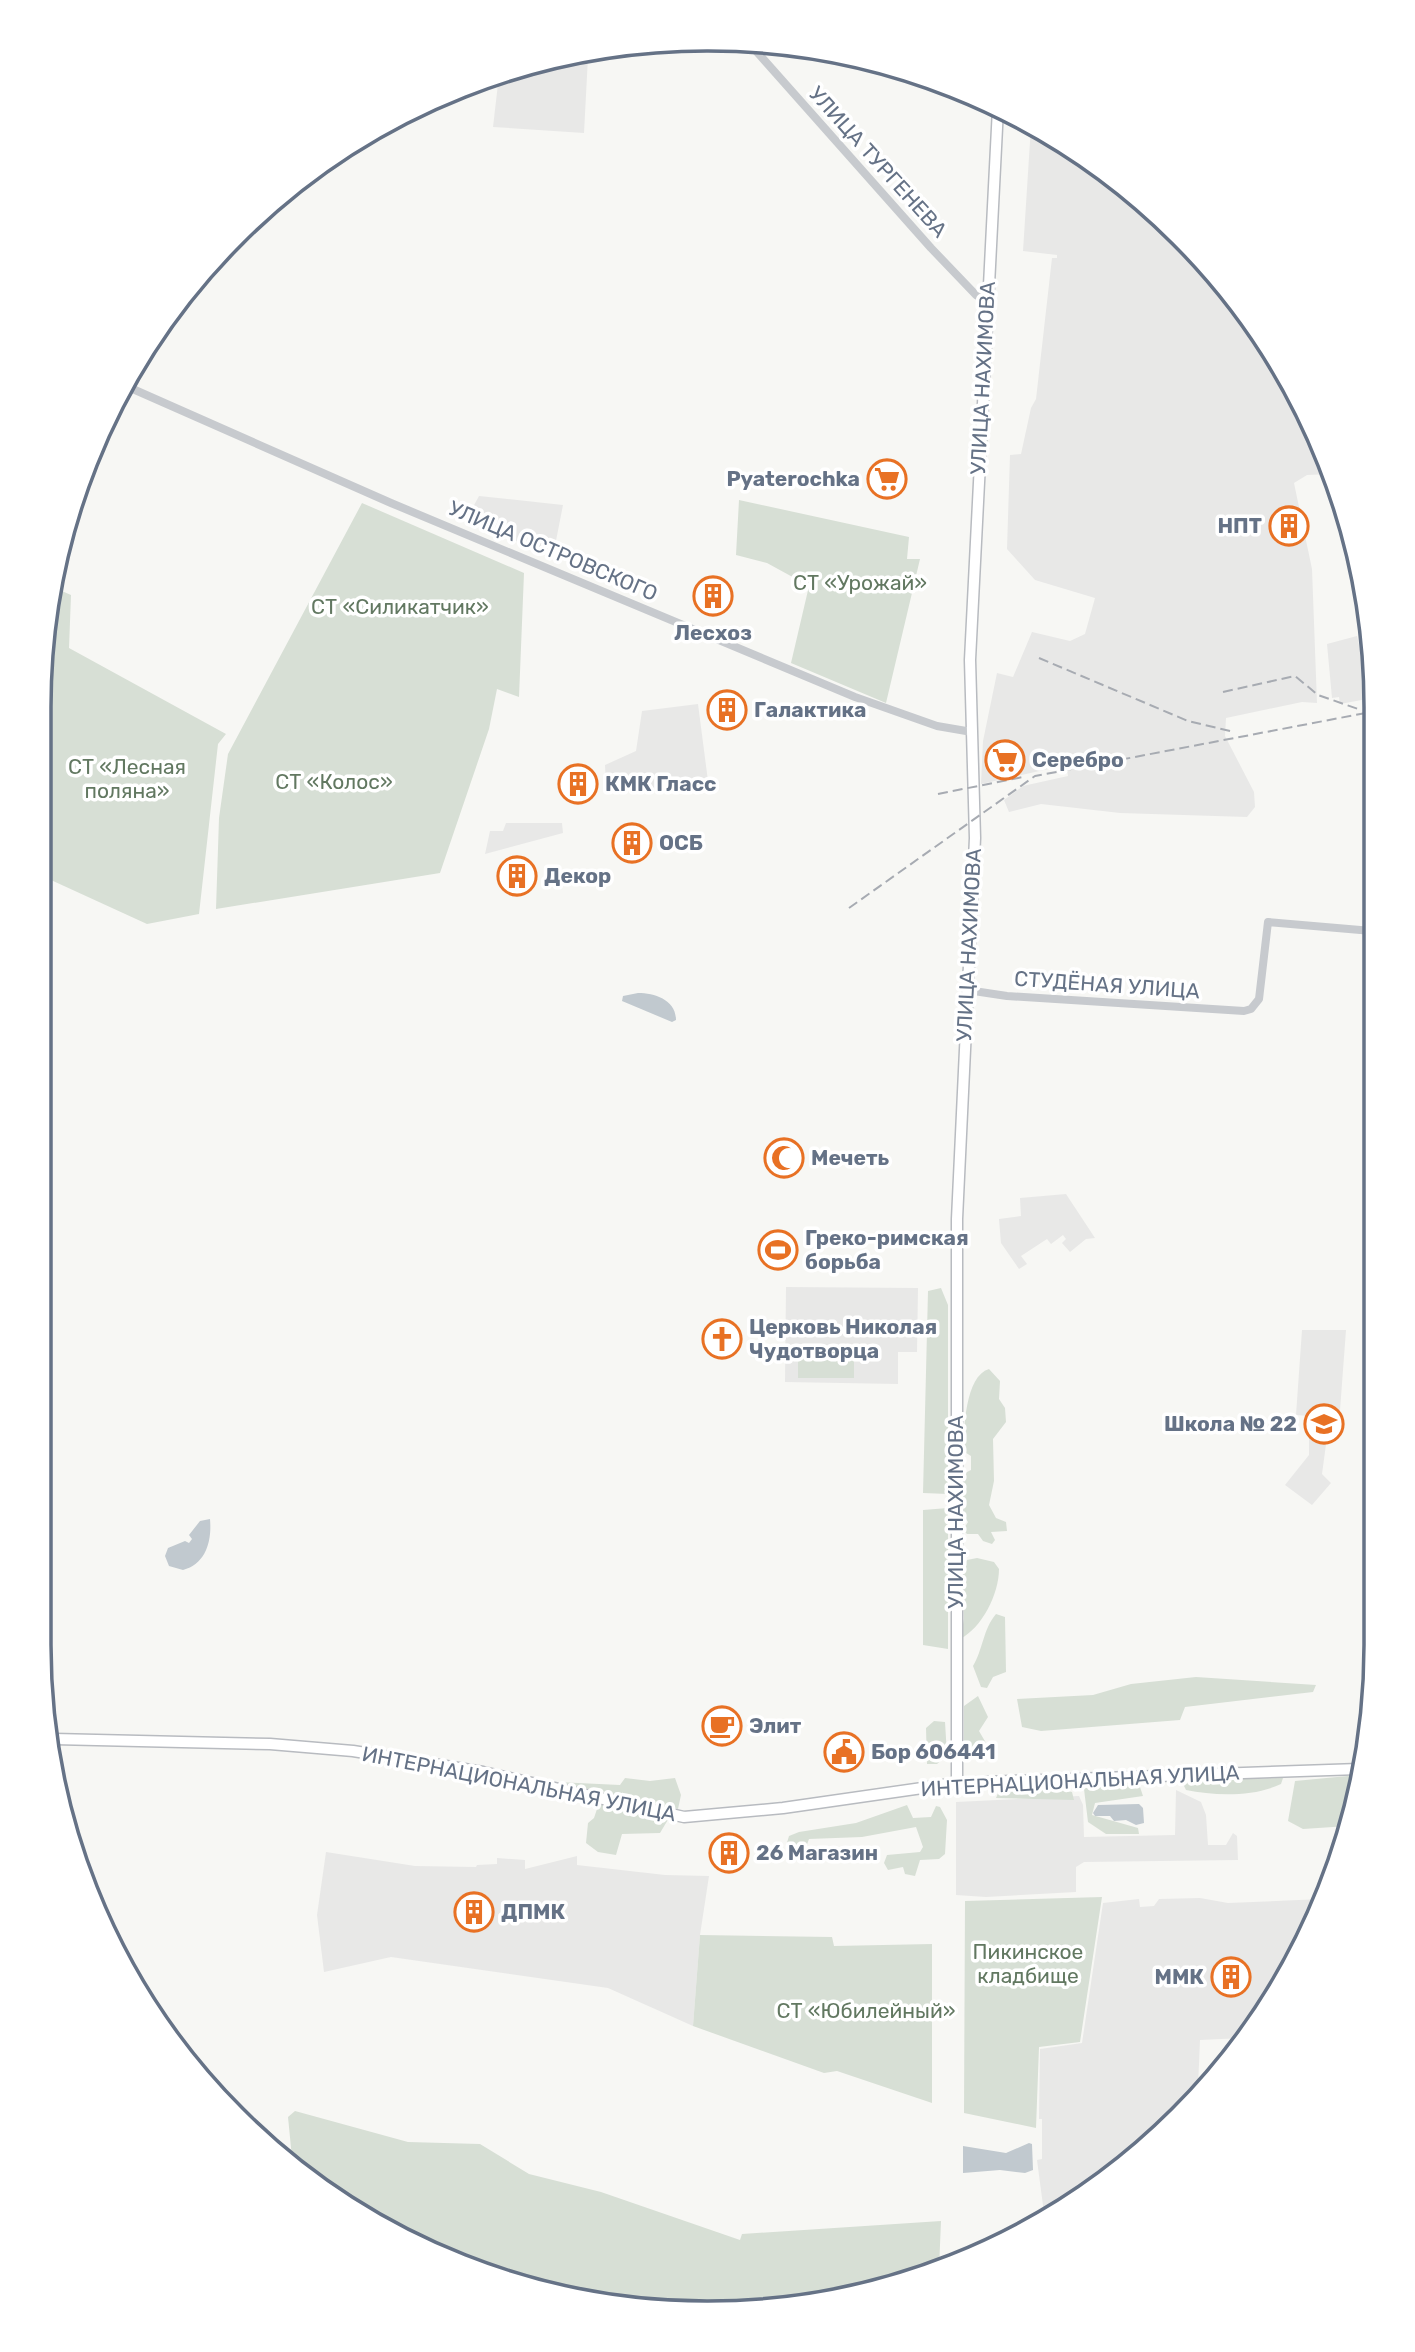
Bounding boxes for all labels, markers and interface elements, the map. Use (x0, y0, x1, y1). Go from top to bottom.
street label: УЛИЦА ТУРГЕНЕВА (804, 81, 953, 242)
street label: УЛИЦА НАХИМОВА (965, 281, 1000, 475)
supermarket icon: Pyaterochka (866, 458, 908, 500)
place label: Pyaterochka (726, 466, 860, 491)
street label: УЛИЦА ОСТРОВСКОГО (445, 495, 661, 606)
building icon: НПТ (1268, 505, 1310, 547)
place label: НПТ (1217, 513, 1262, 538)
park label: СТ «Урожай» (793, 570, 927, 595)
building icon: Лесхоз (692, 575, 734, 617)
park label: СТ «Силикатчик» (311, 594, 489, 619)
place label: Лесхоз (674, 620, 752, 645)
building icon: Галактика (706, 689, 748, 731)
place label: Галактика (754, 697, 867, 722)
supermarket icon: Серебро (984, 739, 1026, 781)
place label: Серебро (1032, 747, 1124, 772)
park label: СТ «Лесная поляна» (68, 754, 186, 803)
building icon: КМК Гласс (557, 763, 599, 805)
park label: СТ «Колос» (275, 769, 393, 794)
place label: КМК Гласс (605, 771, 716, 796)
building icon: ОСБ (611, 822, 653, 864)
place label: ОСБ (659, 830, 703, 855)
street label: УЛИЦА НАХИМОВА (951, 848, 986, 1042)
building icon: Декор (496, 855, 538, 897)
place label: Декор (544, 863, 611, 888)
street label: СТУДЁНАЯ УЛИЦА (1014, 966, 1201, 1003)
mosque icon: Мечеть (763, 1137, 805, 1179)
place label: Мечеть (811, 1145, 890, 1170)
place label: Греко-римская борьба (805, 1225, 969, 1274)
sports icon: Греко-римская борьба (757, 1229, 799, 1271)
place label: Церковь Николая Чудотворца (749, 1314, 937, 1363)
church icon: Церковь Николая Чудотворца (701, 1318, 743, 1360)
school or university icon: Школа № 22 (1303, 1403, 1345, 1445)
place label: Школа № 22 (1164, 1411, 1297, 1436)
street label: УЛИЦА НАХИМОВА (943, 1415, 968, 1609)
cafe icon: Элит (701, 1705, 743, 1747)
place label: Элит (749, 1713, 802, 1738)
public building icon: Бор 606441 (823, 1731, 865, 1773)
place label: Бор 606441 (871, 1739, 996, 1764)
street label: ИНТЕРНАЦИОНАЛЬНАЯ УЛИЦА (360, 1741, 678, 1826)
street label: ИНТЕРНАЦИОНАЛЬНАЯ УЛИЦА (920, 1760, 1240, 1801)
building icon: 26 Магазин (708, 1832, 750, 1874)
place label: 26 Магазин (756, 1840, 878, 1865)
building icon: ДПМК (453, 1891, 495, 1933)
place label: ДПМК (501, 1899, 565, 1924)
park label: Пикинское кладбище (973, 1939, 1083, 1988)
building icon: ММК (1210, 1956, 1252, 1998)
place label: ММК (1155, 1964, 1204, 1989)
park label: СТ «Юбилейный» (777, 1998, 955, 2023)

